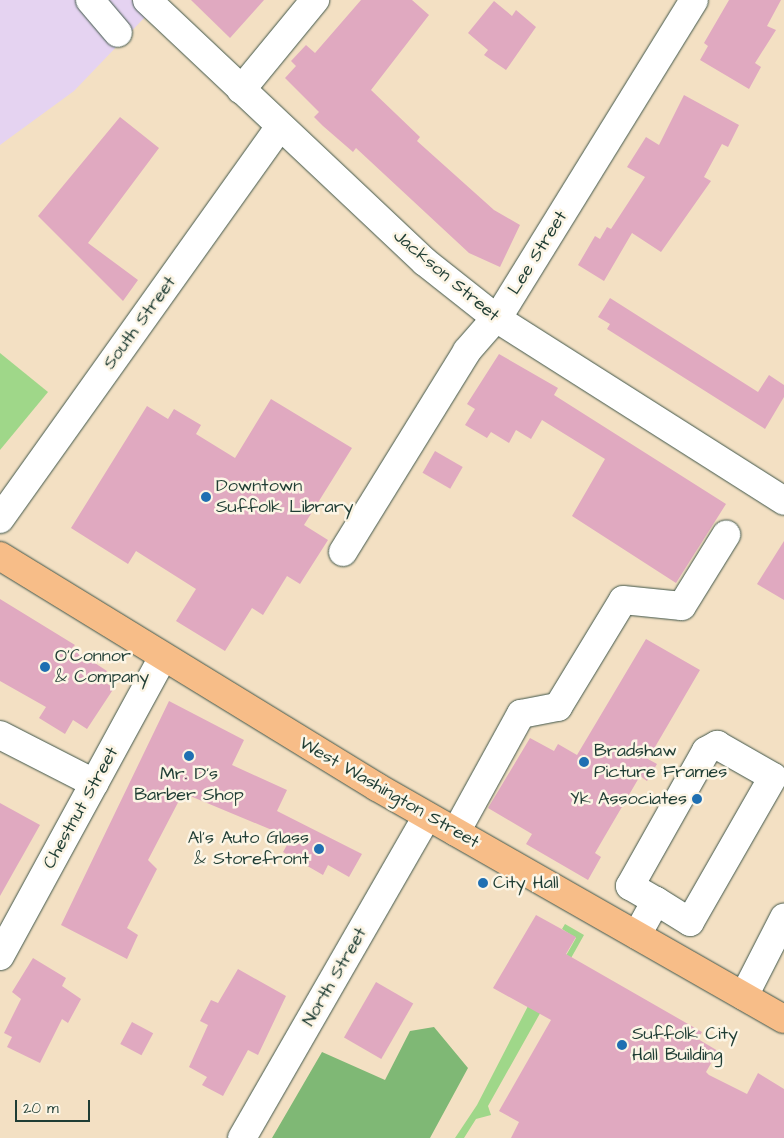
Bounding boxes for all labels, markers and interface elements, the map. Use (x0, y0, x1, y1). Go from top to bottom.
street label: Lee Street (504, 207, 572, 299)
street label: Jackson Street (388, 225, 504, 327)
street label: South Street (99, 272, 181, 374)
place label: Downtown Suffolk Library (216, 476, 353, 518)
marker: Downtown Suffolk Library (200, 491, 212, 503)
place label: O'Connor & Company (55, 646, 149, 689)
marker: O'Connor & Company (39, 661, 51, 673)
street label: West Washington Street (295, 733, 483, 853)
place label: Bradshaw Picture Frames (594, 741, 727, 784)
street label: Chestnut Street (39, 743, 123, 873)
marker: Mr. D's Barber Shop (183, 750, 195, 762)
marker: Bradshaw Picture Frames (578, 756, 590, 768)
place label: Mr. D's Barber Shop (134, 764, 244, 806)
place label: Yk Associates (570, 788, 687, 810)
marker: Yk Associates (691, 793, 703, 805)
place label: Al's Auto Glass & Storefront (188, 828, 309, 871)
marker: Al's Auto Glass & Storefront (313, 843, 325, 855)
place label: City Hall (493, 872, 559, 894)
marker: City Hall (477, 877, 489, 889)
street label: North Street (298, 924, 372, 1030)
place label: Suffolk City Hall Building (632, 1024, 738, 1066)
marker: Suffolk City Hall Building (616, 1039, 628, 1051)
scale bar (18, 1090, 92, 1122)
text: 20 m (23, 1098, 59, 1119)

